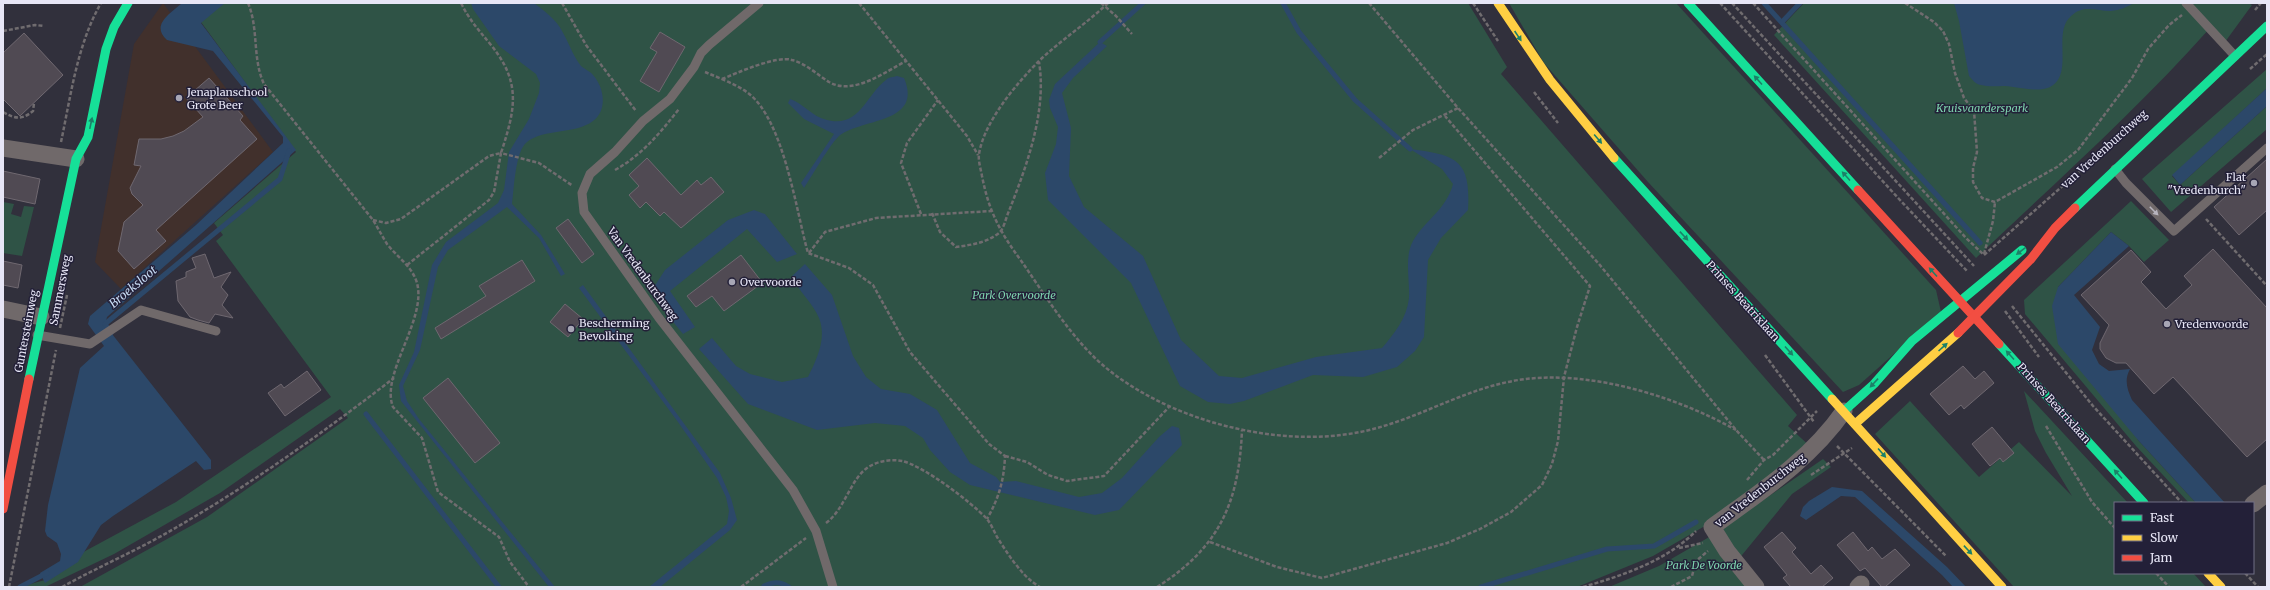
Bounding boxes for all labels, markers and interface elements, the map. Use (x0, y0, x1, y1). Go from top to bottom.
one-way arrow (1514, 31, 1522, 41)
one-way arrow (1753, 75, 1763, 85)
place label: Jenaplanschool Grote Beer (186, 85, 268, 112)
marker: Jenaplanschool Grote Beer (174, 93, 184, 103)
park label: Kruisvaarderspark (1935, 101, 2028, 115)
street label: van Vredenburchweg (2057, 106, 2150, 192)
one-way arrow (88, 117, 94, 130)
one-way arrow (1593, 133, 1602, 144)
place label: Flat "Vredenburch" (2168, 170, 2247, 197)
one-way arrow (1841, 171, 1850, 181)
marker: Flat "Vredenburch" (2249, 178, 2259, 188)
one-way arrow (2149, 206, 2159, 216)
street label: Van Vredenburchweg (604, 224, 682, 324)
one-way arrow (1679, 231, 1689, 241)
one-way arrow (2015, 247, 2026, 256)
street label: Sammersweg (46, 253, 74, 327)
street label: Prinses Beatrixlaan (1703, 258, 1783, 345)
water label: Broeksloot (106, 262, 160, 311)
one-way arrow (1929, 267, 1938, 277)
place label: Overvoorde (740, 275, 802, 289)
marker: Overvoorde (727, 277, 737, 287)
street label: Guntersteinweg (11, 288, 41, 374)
park label: Park Overvoorde (972, 288, 1056, 302)
place label: Bescherming Bevolking (579, 316, 650, 343)
place label: Vredenvoorde (2174, 317, 2248, 331)
marker: Vredenvoorde (2162, 319, 2172, 329)
marker: Bescherming Bevolking (566, 324, 576, 334)
one-way arrow (1938, 342, 1948, 351)
one-way arrow (1784, 346, 1794, 356)
one-way arrow (2005, 350, 2015, 360)
street label: Prinses Beatrixlaan (2014, 360, 2094, 447)
one-way arrow (1869, 378, 1879, 388)
one-way arrow (1877, 448, 1886, 458)
street label: van Vredenburchweg (1711, 450, 1808, 530)
one-way arrow (2113, 469, 2122, 479)
legend (2114, 502, 2254, 574)
text: Fast (2150, 510, 2174, 525)
text: Slow (2150, 530, 2179, 545)
one-way arrow (1963, 545, 1973, 555)
text: Jam (2149, 550, 2173, 565)
park label: Park De Voorde (1666, 558, 1742, 572)

